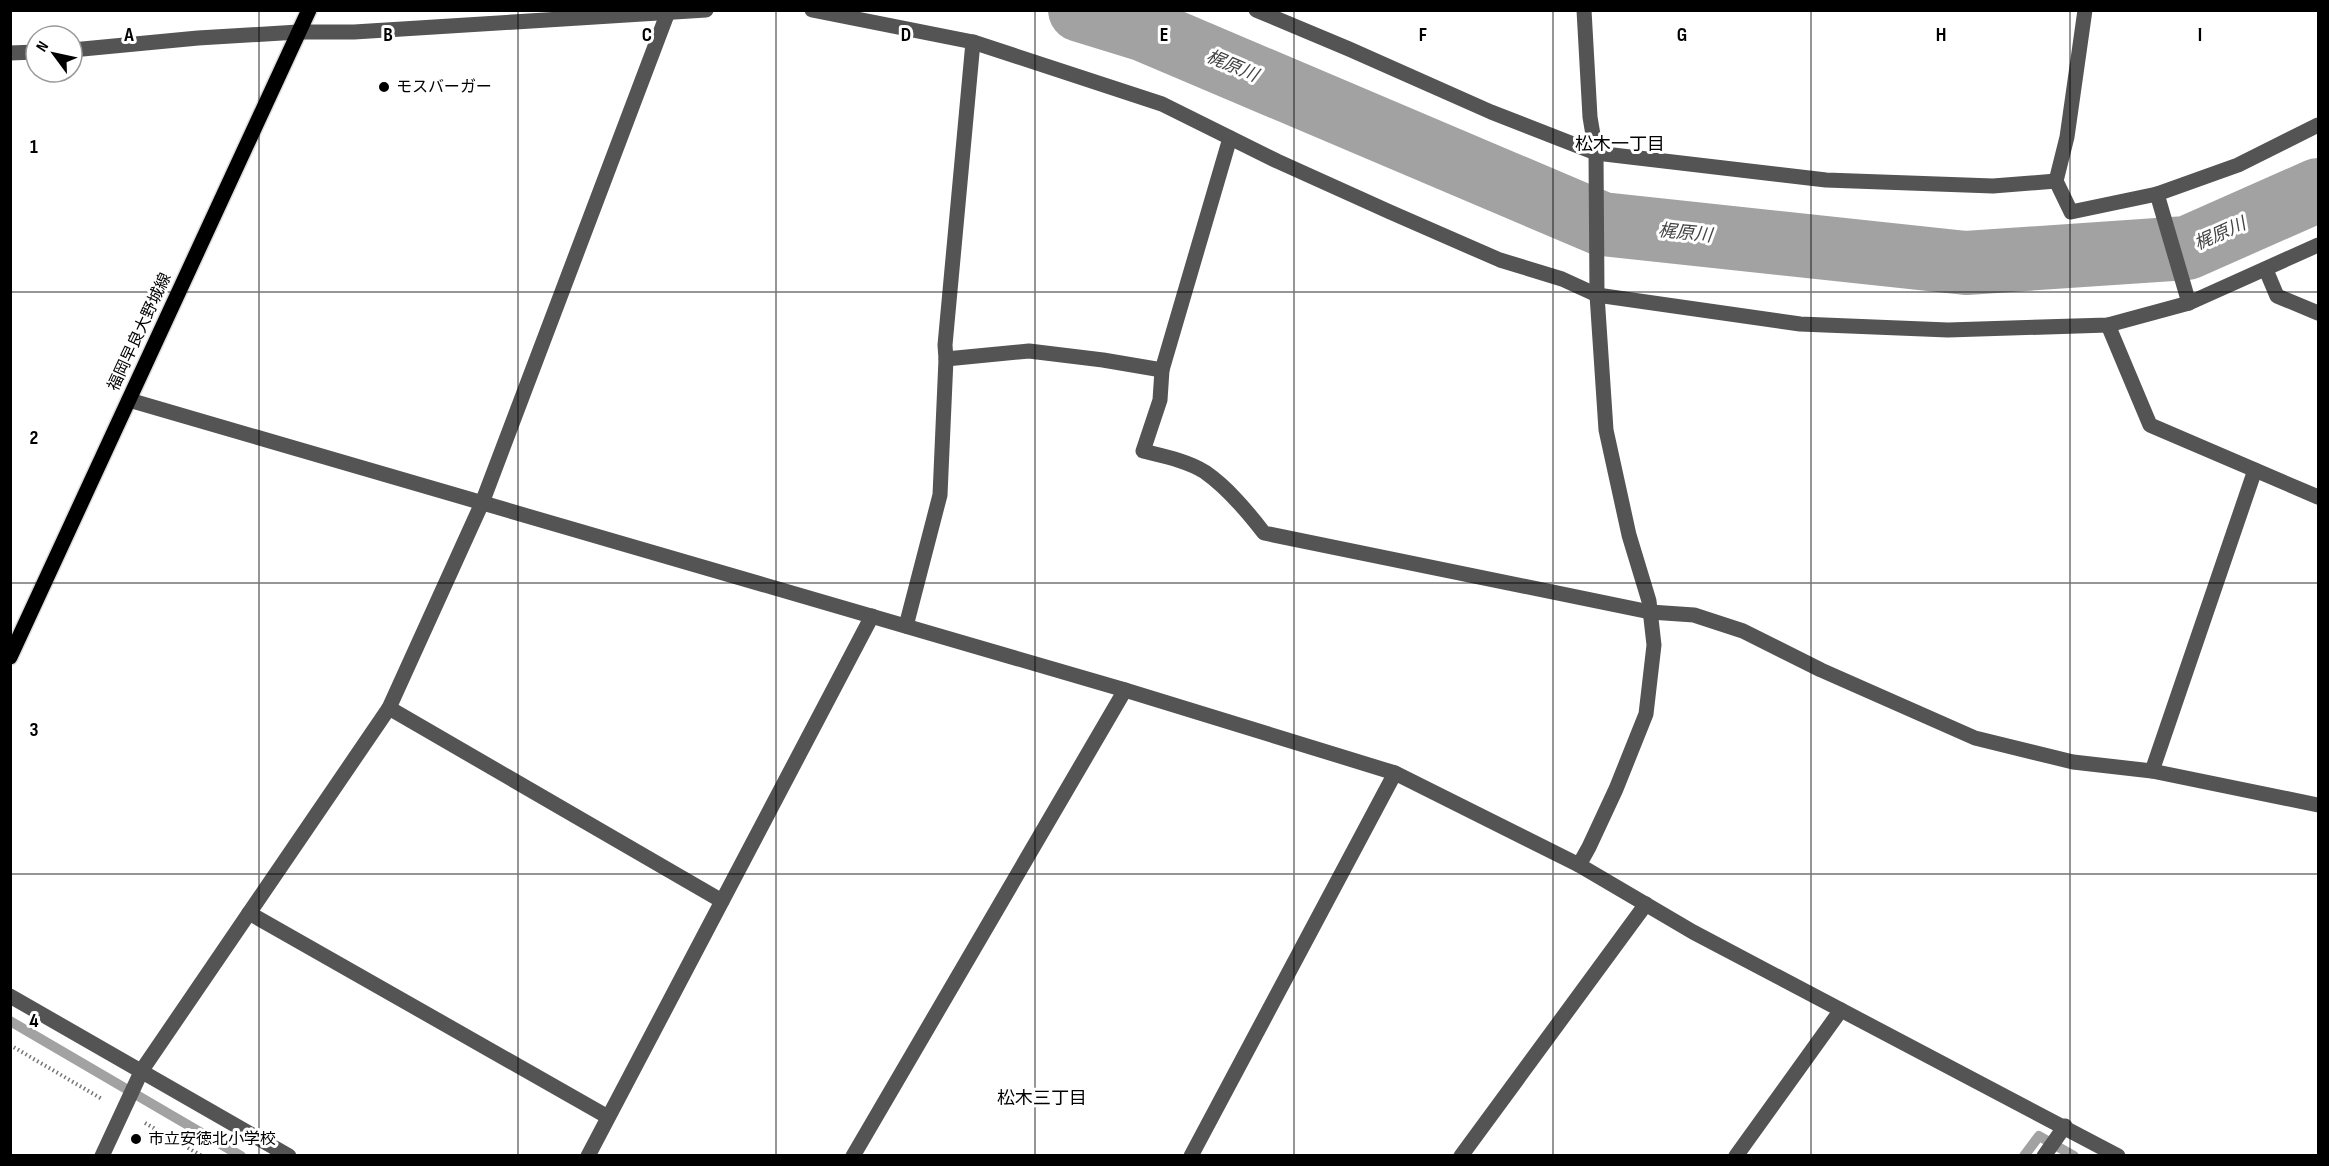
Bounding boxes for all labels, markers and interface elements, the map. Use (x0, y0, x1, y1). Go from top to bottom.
text: A (123, 23, 134, 47)
text: B (383, 23, 393, 47)
text: C (642, 23, 652, 47)
text: D (901, 23, 911, 47)
text: E (1160, 23, 1168, 47)
text: F (1419, 23, 1427, 47)
text: G (1677, 23, 1687, 47)
text: H (1936, 23, 1946, 47)
text: I (2198, 23, 2202, 47)
north arrow (24, 24, 84, 84)
text: N (32, 38, 53, 55)
water label: 梶原川 (1203, 46, 1263, 87)
place label: モスバーガー (396, 78, 492, 97)
marker: モスバーガー (377, 80, 391, 94)
district label: 松木一丁目 (1575, 134, 1665, 155)
text: 1 (30, 135, 38, 159)
water label: 梶原川 (2191, 213, 2251, 255)
water label: 梶原川 (1657, 220, 1715, 246)
street label: 福岡早良大野城線 (104, 270, 176, 394)
text: 2 (30, 426, 38, 450)
text: 3 (30, 718, 39, 742)
text: 4 (29, 1009, 39, 1033)
district label: 松木三丁目 (997, 1088, 1087, 1109)
place label: 市立安徳北小学校 (148, 1130, 276, 1149)
marker: 市立安徳北小学校 (129, 1132, 143, 1146)

